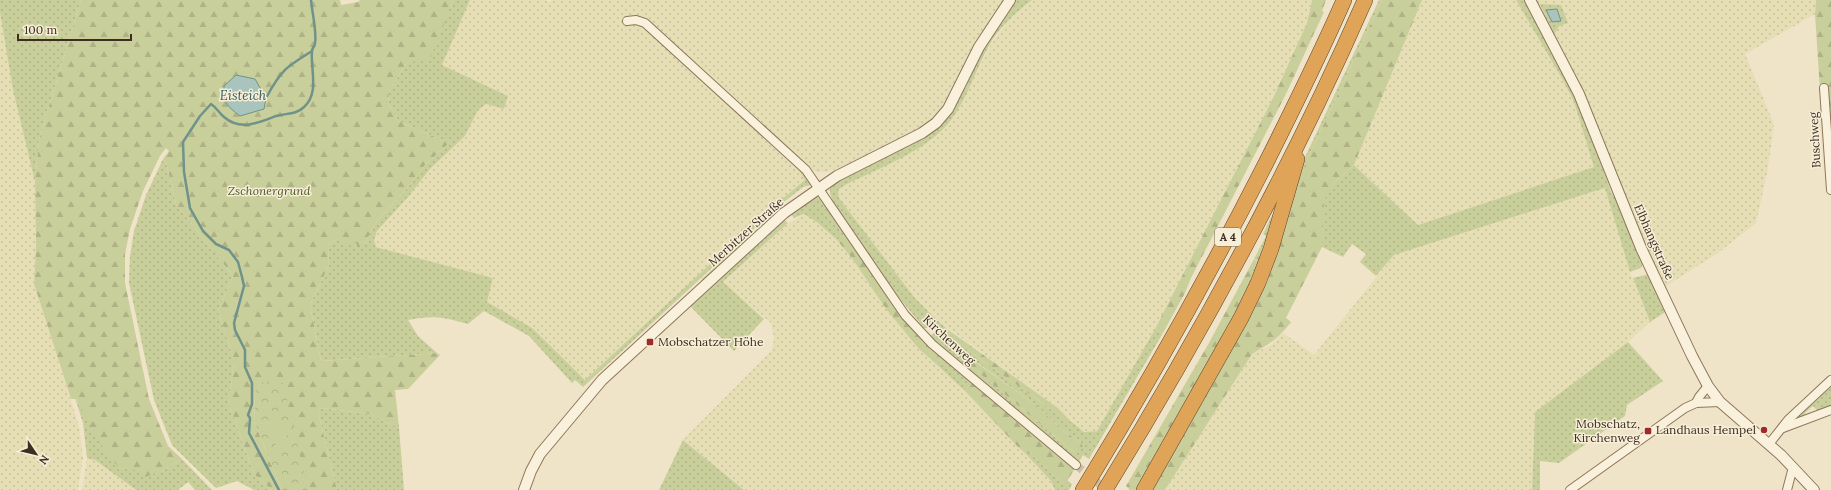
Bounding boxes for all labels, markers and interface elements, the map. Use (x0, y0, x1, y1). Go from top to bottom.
scale bar (18, 16, 131, 42)
text: 100 m (24, 22, 57, 37)
water label: Eisteich (220, 87, 267, 104)
street label: Buschweg (1806, 111, 1823, 168)
park label: Zschonergrund (228, 183, 311, 198)
street label: Merbitzer Straße (705, 194, 787, 269)
street label: Elbhangstraße (1631, 202, 1678, 282)
road number: A 4 (1215, 228, 1241, 246)
street label: Kirchenweg (920, 311, 979, 368)
place label: Mobschatzer Höhe (658, 334, 764, 349)
marker: Mobschatzer Höhe (645, 337, 655, 347)
place label: Mobschatz, Kirchenweg (1574, 416, 1640, 445)
place label: Landhaus Hempel (1656, 422, 1756, 437)
marker: Landhaus Hempel (1759, 425, 1769, 435)
marker: Mobschatz, Kirchenweg (1643, 426, 1653, 436)
north arrow (16, 434, 56, 474)
text: N (36, 452, 52, 468)

